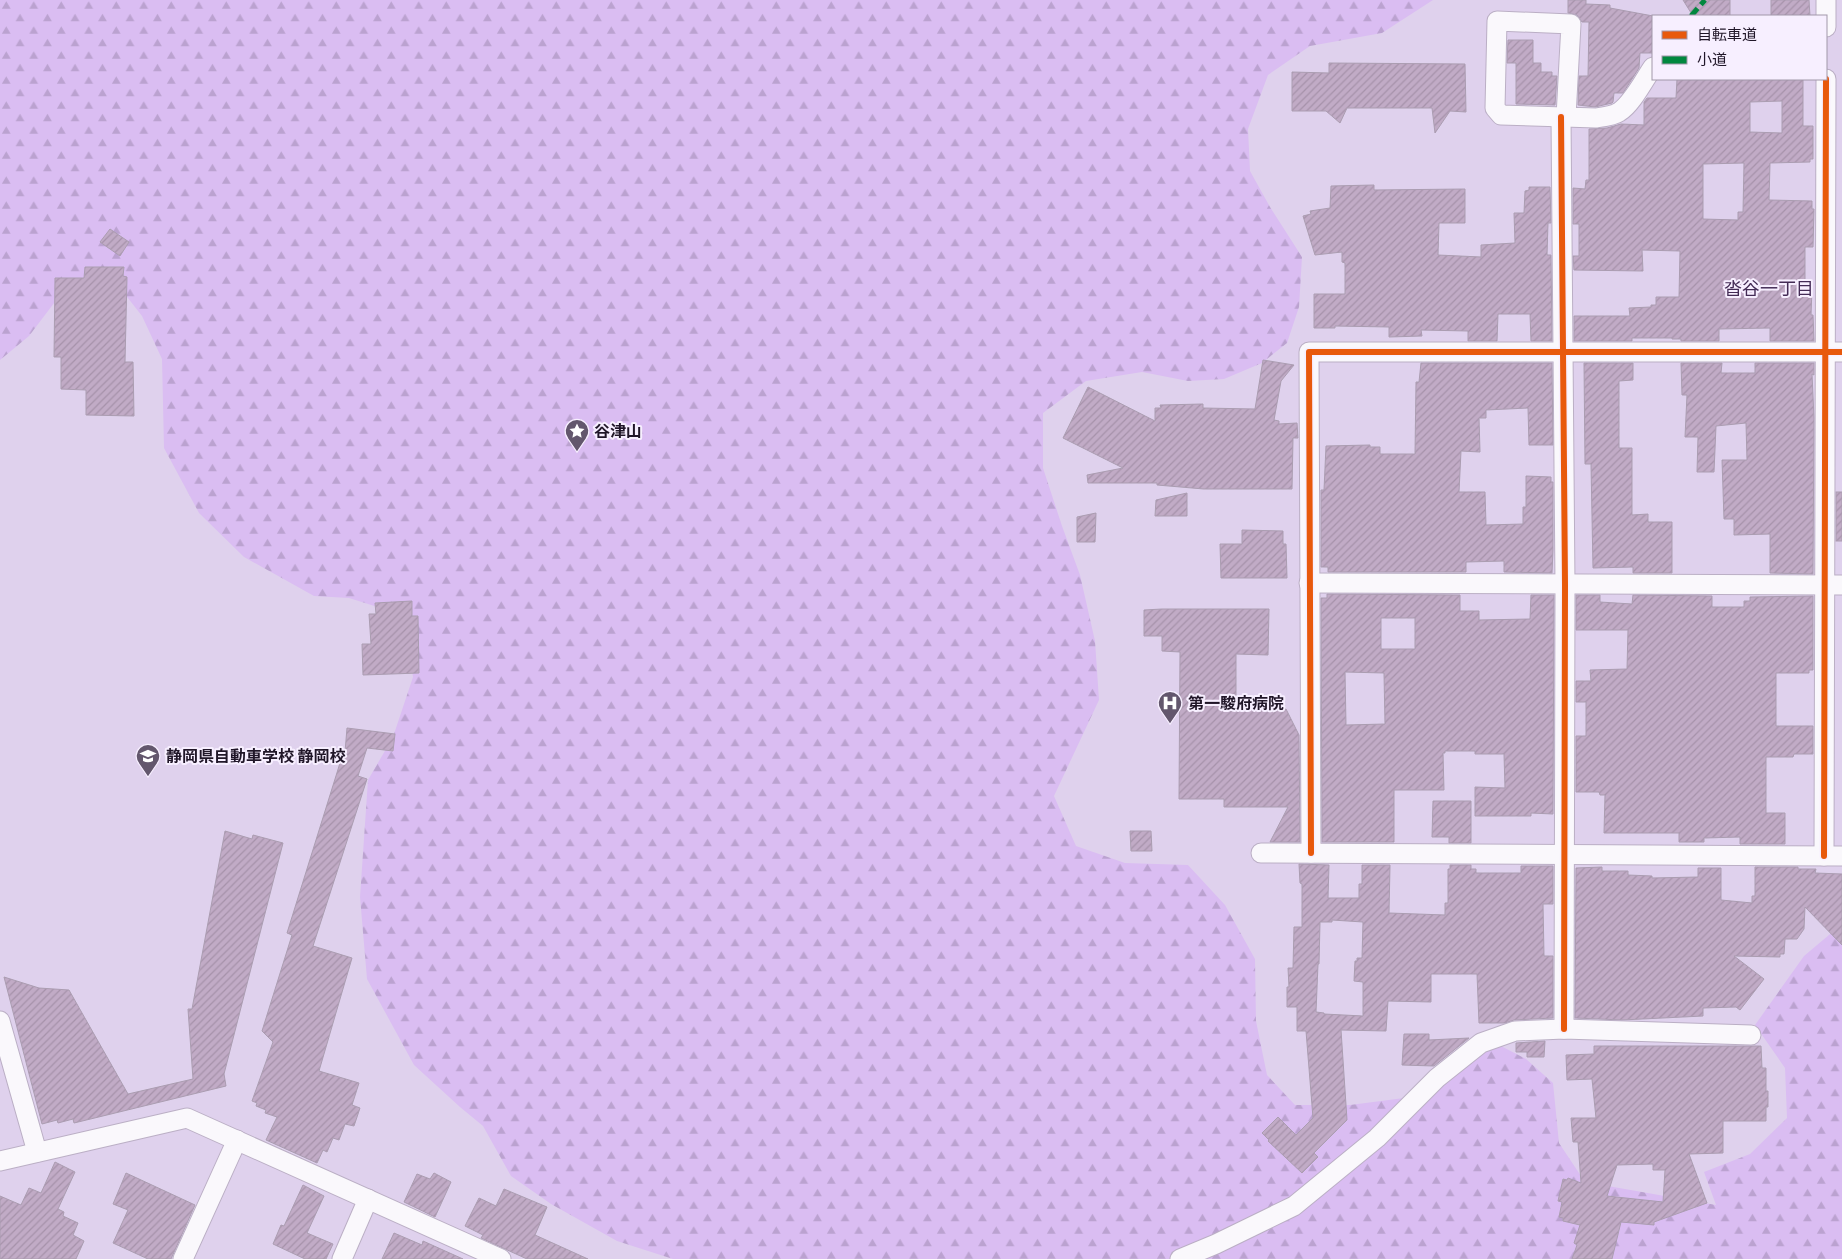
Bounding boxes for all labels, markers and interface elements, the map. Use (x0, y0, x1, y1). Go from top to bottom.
legend (1652, 15, 1827, 80)
text: 自転車道 (1697, 26, 1757, 44)
text: 小道 (1697, 51, 1727, 69)
district label: 沓谷一丁目 (1724, 278, 1814, 300)
place icon: 谷津山 (564, 418, 590, 452)
place label: 谷津山 (594, 422, 642, 441)
hospital icon: 第一駿府病院 (1157, 690, 1183, 724)
place label: 第一駿府病院 (1188, 694, 1284, 713)
school or university icon: 静岡県自動車学校 静岡校 (135, 743, 161, 777)
place label: 静岡県自動車学校 静岡校 (166, 747, 346, 766)

